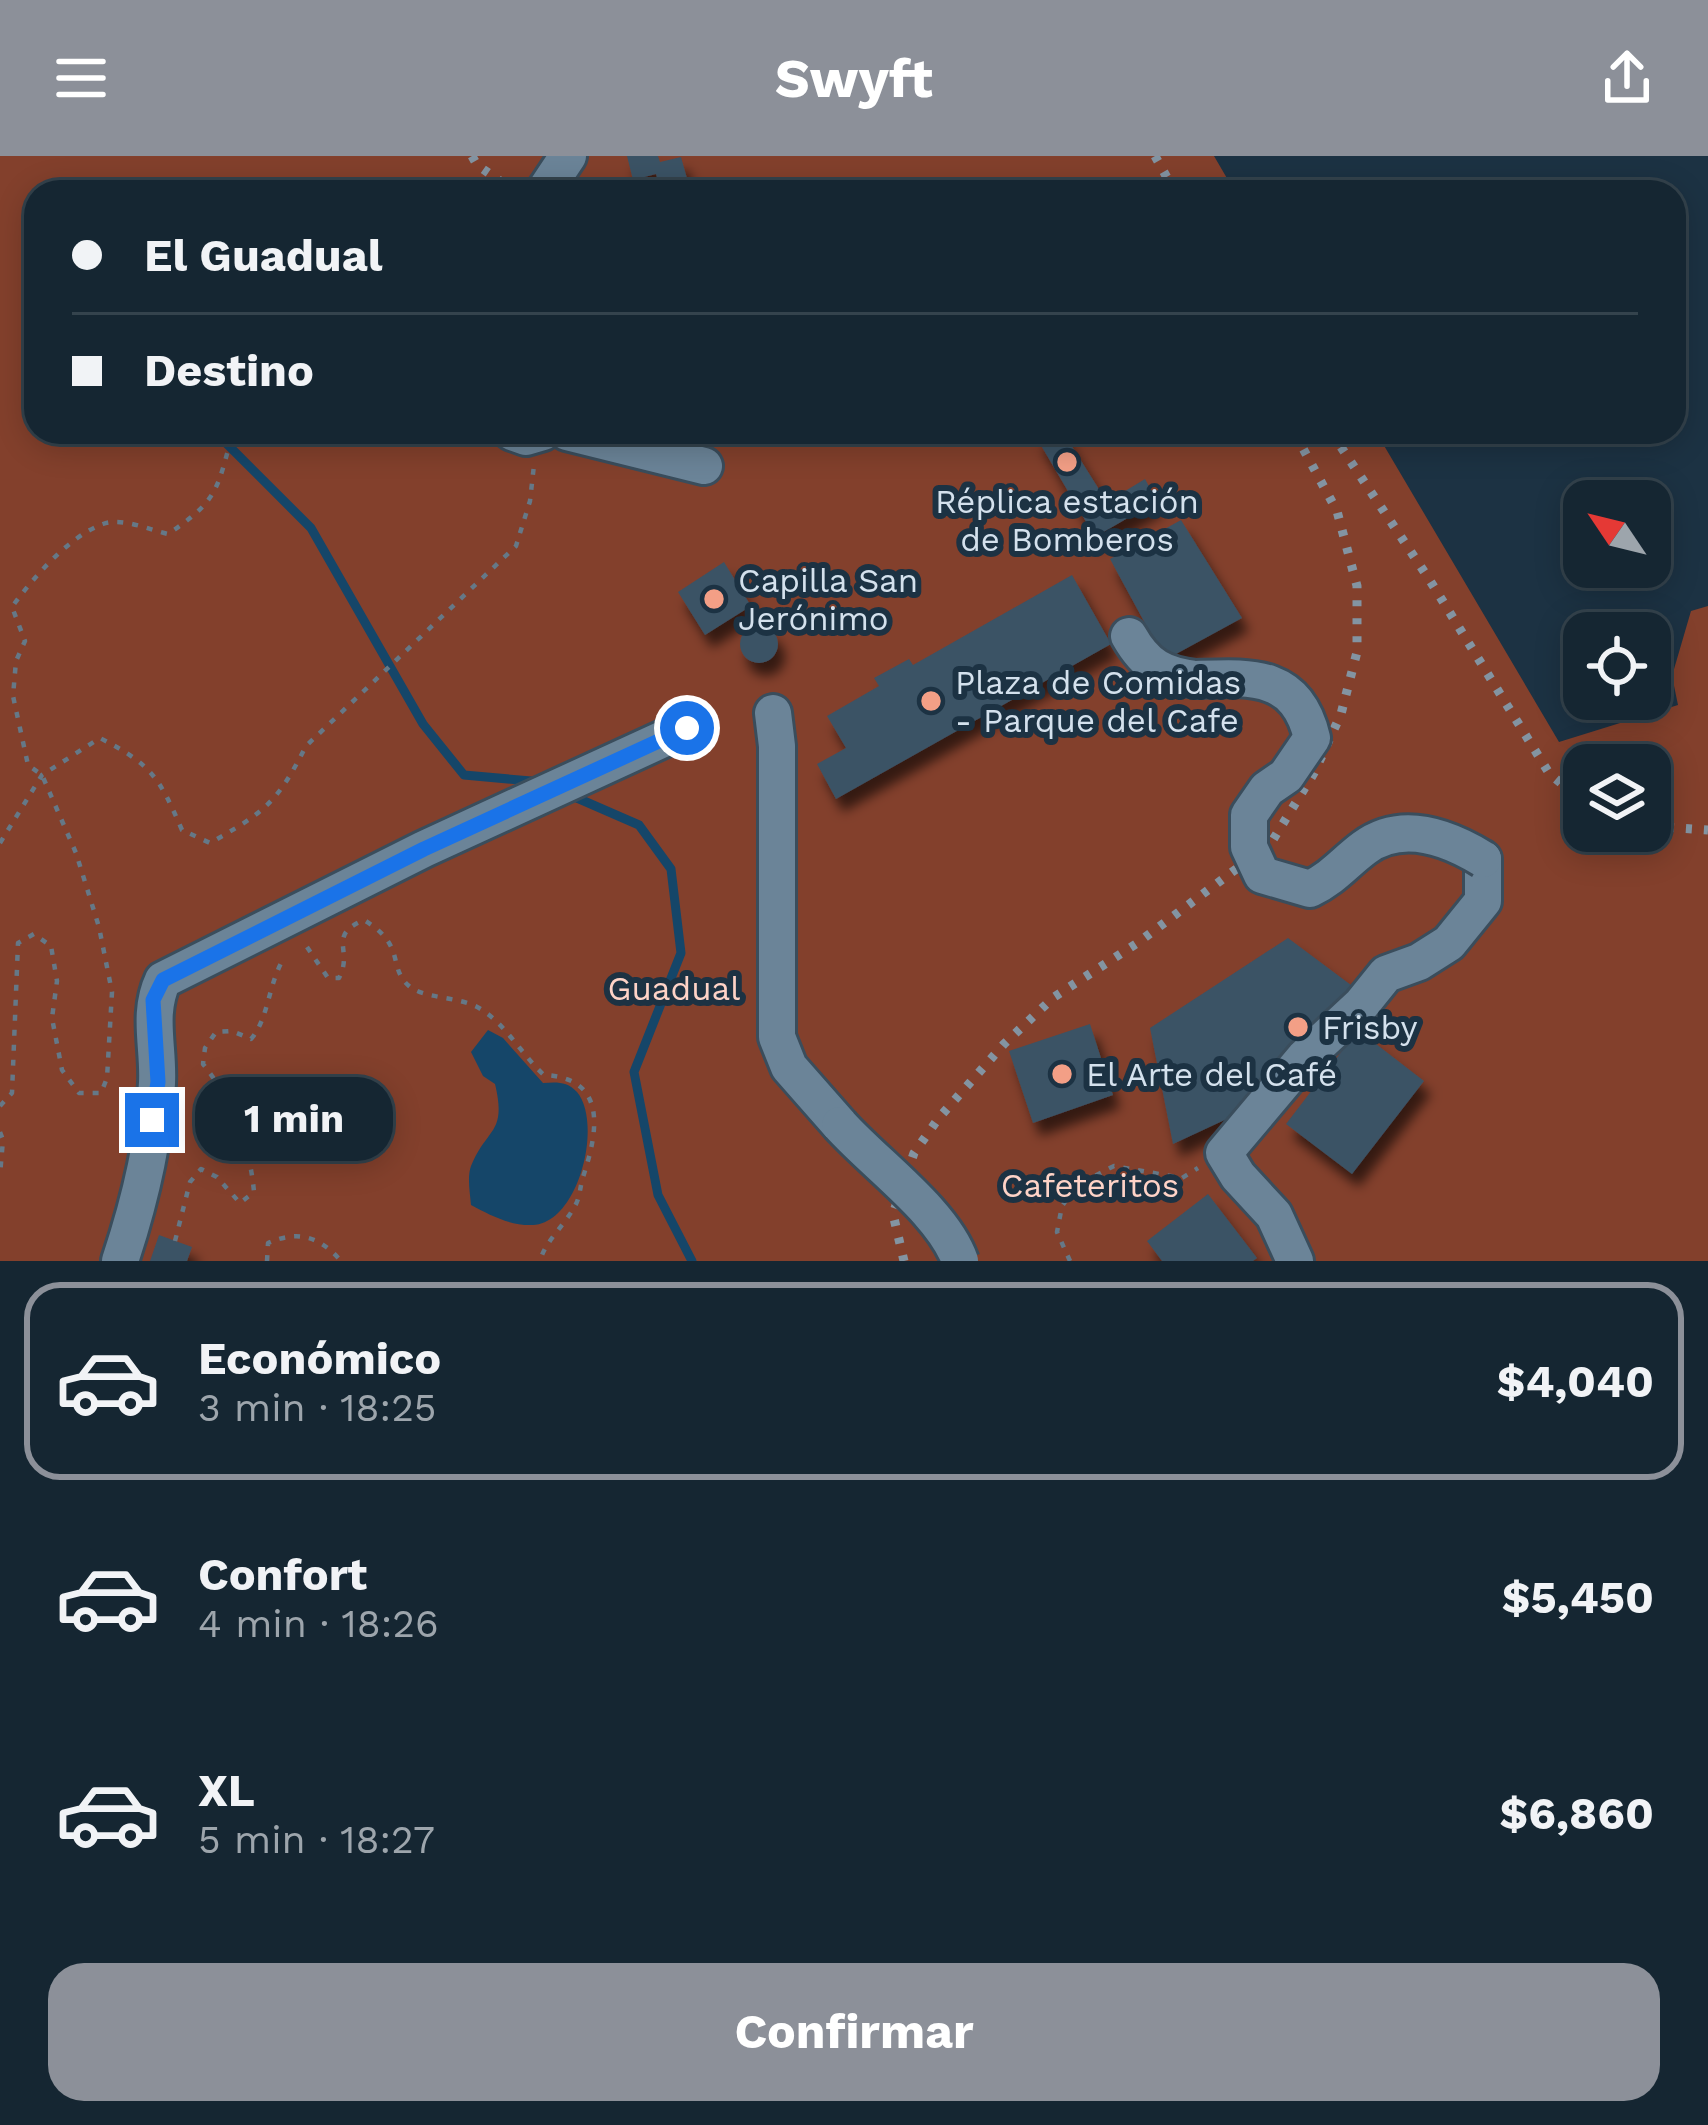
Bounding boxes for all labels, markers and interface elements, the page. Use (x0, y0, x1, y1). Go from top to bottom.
icon: menu (48, 45, 114, 111)
icon: share (1594, 45, 1660, 111)
text: Swyft (775, 47, 933, 110)
text: El Guadual (144, 229, 382, 282)
text: Destino (144, 344, 314, 397)
marker: Réplica estación de Bomberos (1054, 449, 1080, 475)
north arrow (1563, 480, 1671, 588)
map controls (1563, 480, 1671, 852)
place label: Réplica estación de Bomberos (935, 482, 1199, 559)
place label: Capilla San Jerónimo (738, 561, 918, 638)
marker: Capilla San Jerónimo (701, 586, 727, 612)
button: locate (1563, 612, 1671, 720)
place label: Plaza de Comidas - Parque del Cafe (955, 663, 1241, 740)
marker: Plaza de Comidas - Parque del Cafe (918, 688, 944, 714)
route start (660, 701, 714, 755)
button: layers (1563, 744, 1671, 852)
park label: Guadual (608, 969, 740, 1008)
place label: Frisby (1322, 1008, 1418, 1047)
marker: Frisby (1285, 1014, 1311, 1040)
place label: El Arte del Café (1086, 1055, 1337, 1094)
marker: El Arte del Café (1049, 1061, 1075, 1087)
callout: 1 min (194, 1078, 392, 1162)
route end (125, 1093, 179, 1147)
text: 1 min (244, 1096, 344, 1141)
park label: Cafeteritos (1001, 1166, 1179, 1205)
icon: car (54, 1327, 162, 1435)
text: Económico (198, 1332, 441, 1385)
text: $4,040 (1497, 1355, 1654, 1408)
text: 3 min · 18:25 (198, 1385, 437, 1430)
icon: car (54, 1543, 162, 1651)
text: Confort (198, 1548, 367, 1601)
text: $5,450 (1502, 1571, 1654, 1624)
text: 4 min · 18:26 (198, 1601, 439, 1646)
icon: car (54, 1759, 162, 1867)
text: XL (198, 1764, 255, 1817)
text: $6,860 (1499, 1787, 1654, 1840)
text: 5 min · 18:27 (198, 1817, 435, 1862)
button: Confirmar (48, 1963, 1660, 2101)

